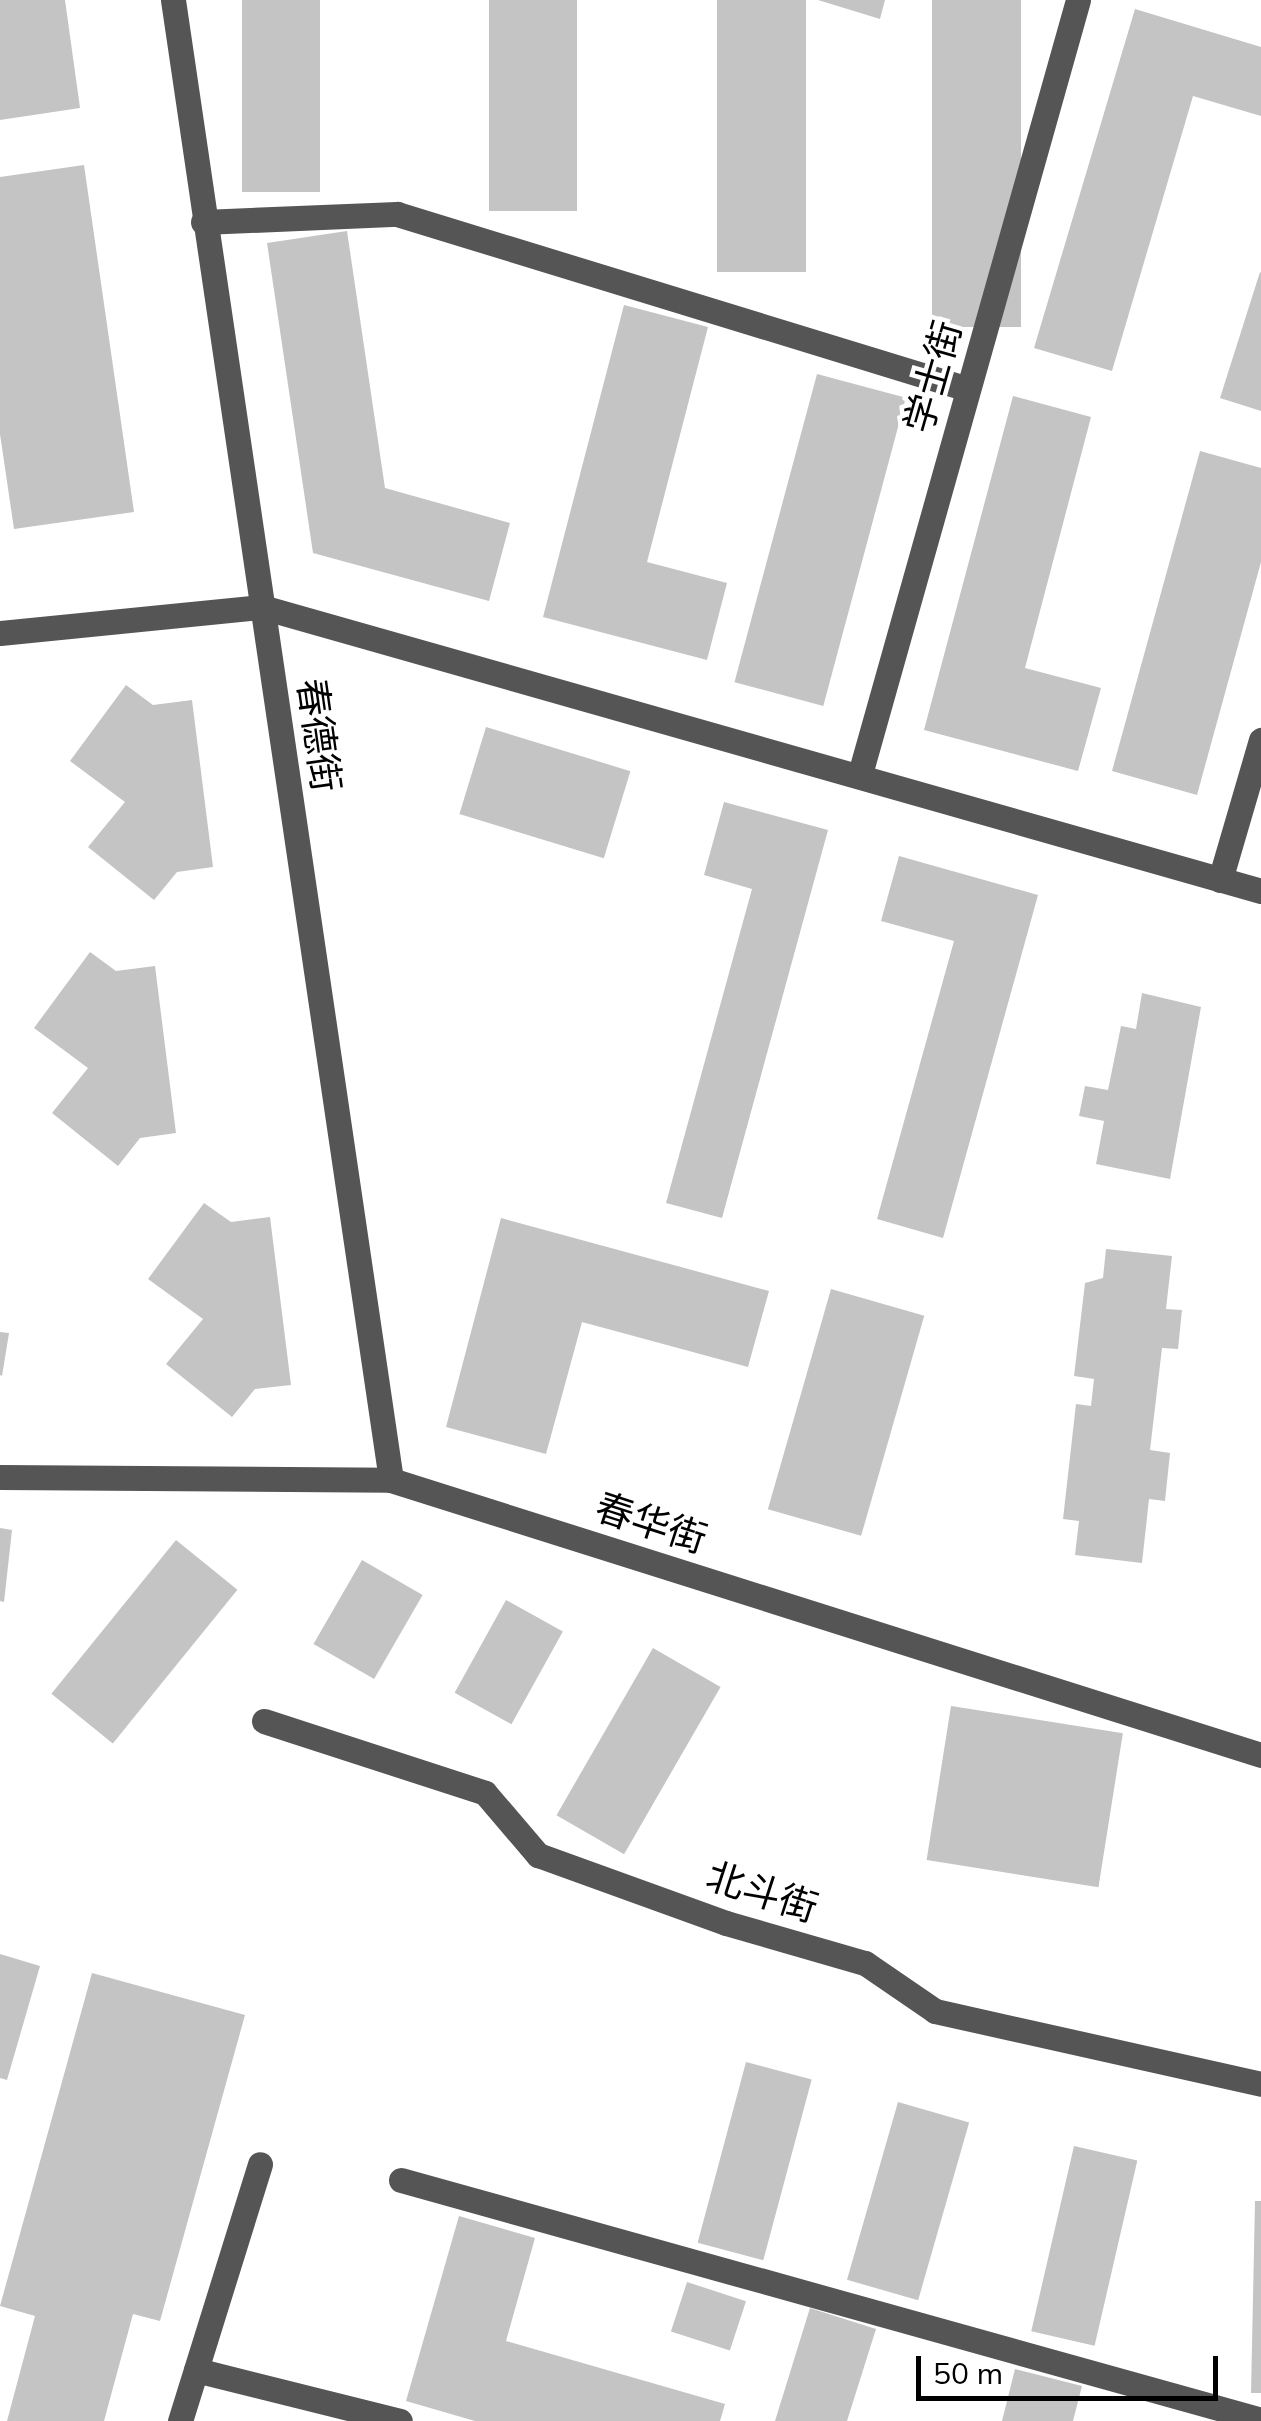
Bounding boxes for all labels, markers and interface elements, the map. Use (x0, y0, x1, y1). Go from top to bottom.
street label: 学士街 (895, 316, 971, 438)
street label: 春德街 (288, 675, 350, 795)
street label: 春华街 (590, 1484, 712, 1562)
street label: 北斗街 (701, 1853, 823, 1931)
scale bar (921, 2336, 1224, 2398)
text: 50 m (933, 2354, 1003, 2392)

